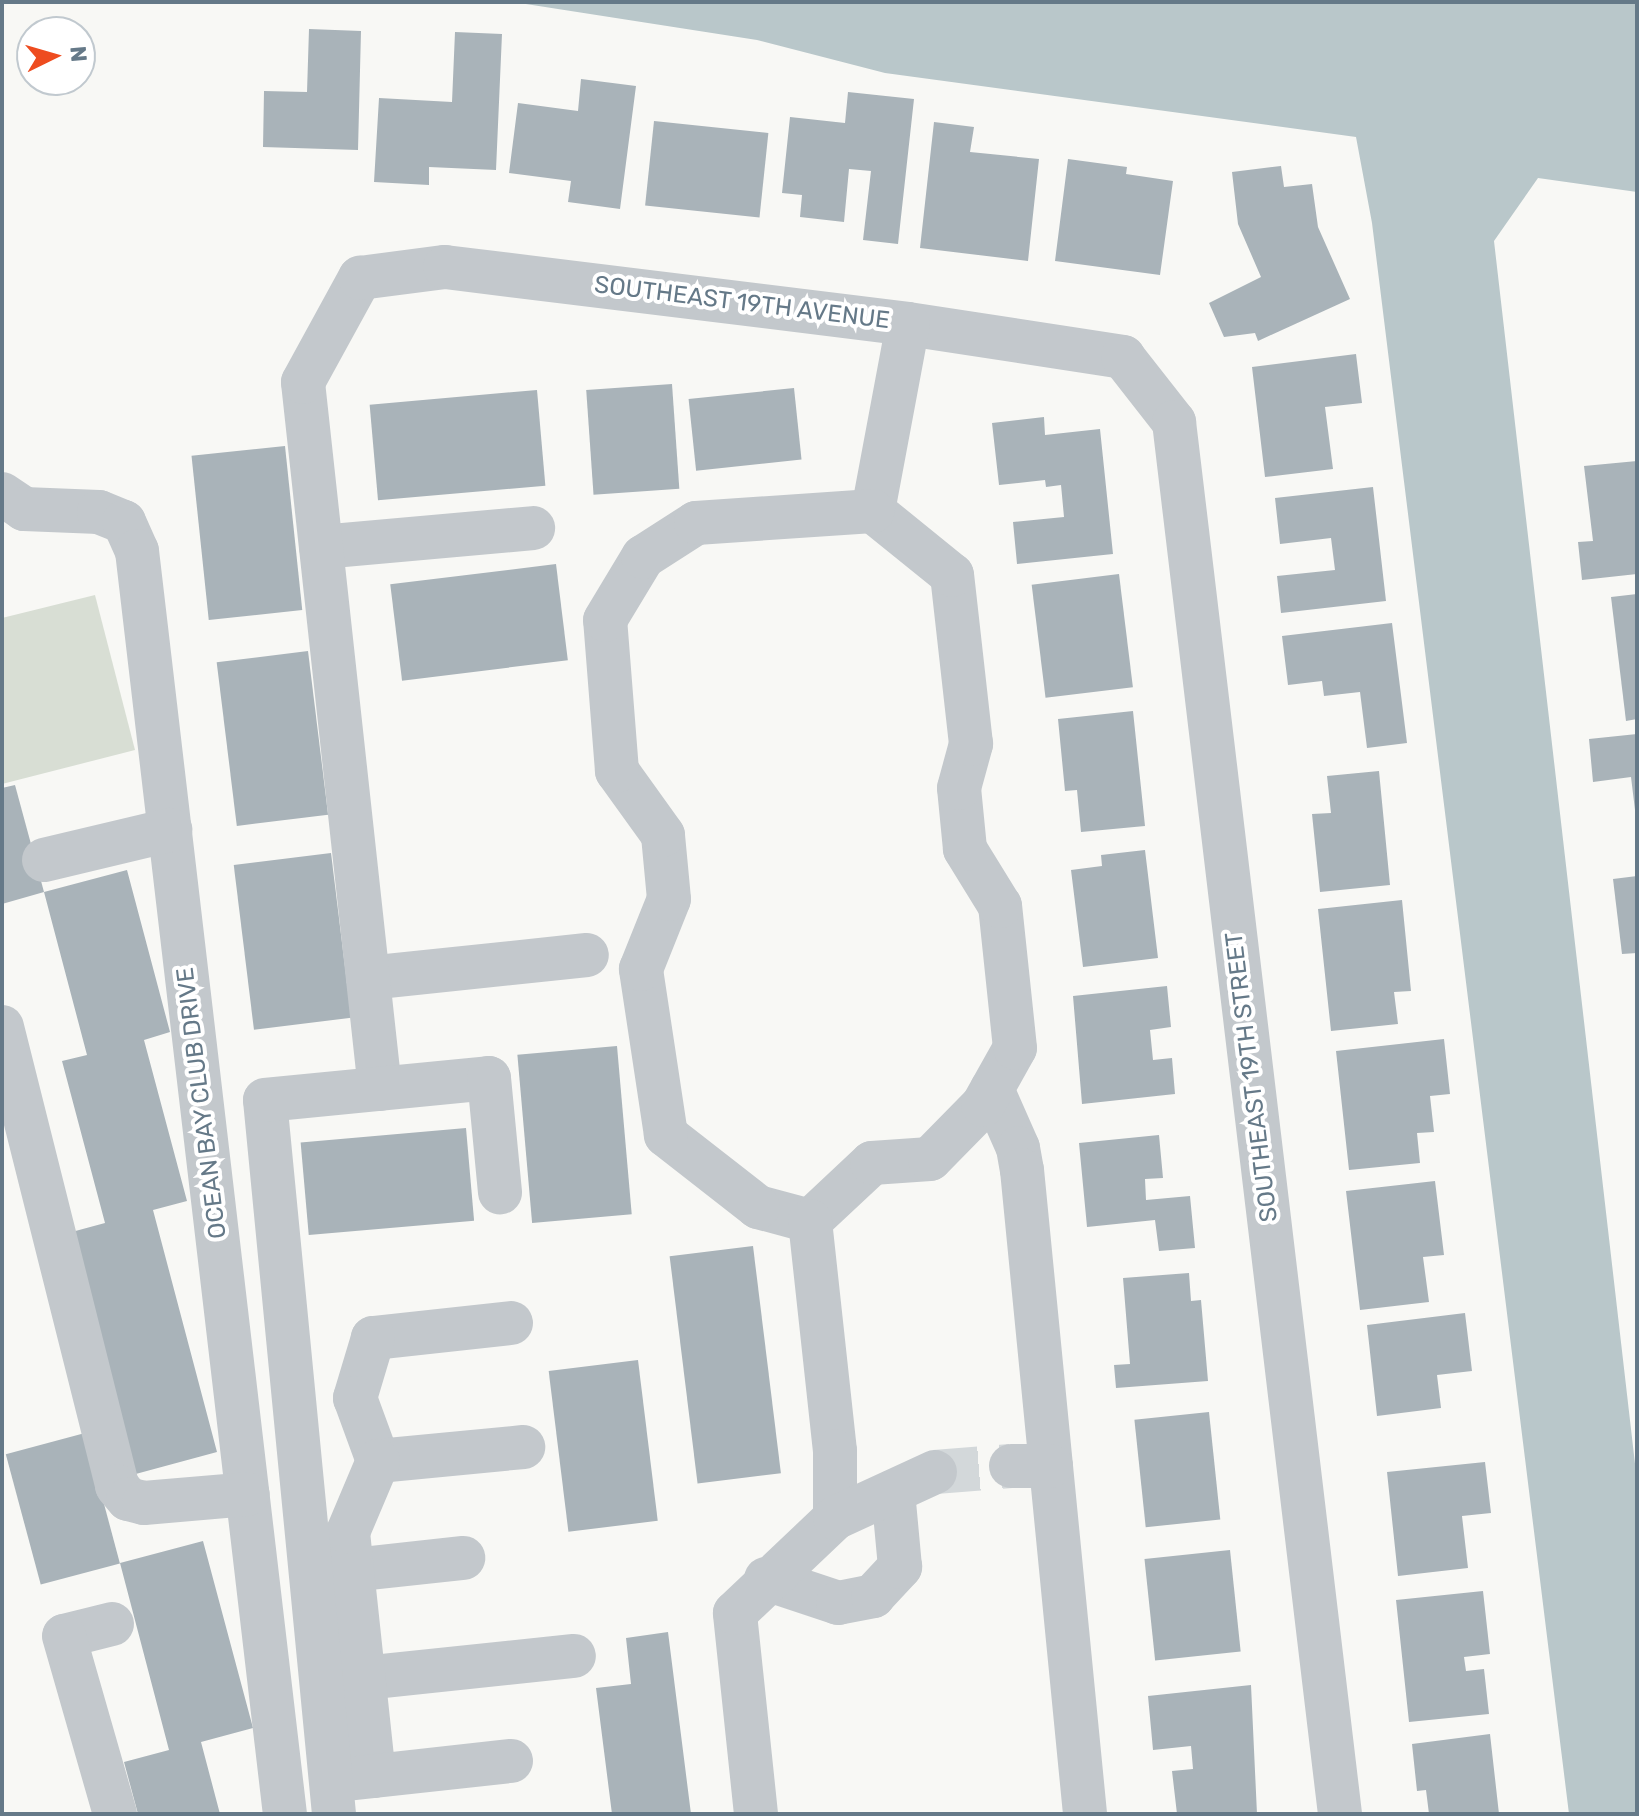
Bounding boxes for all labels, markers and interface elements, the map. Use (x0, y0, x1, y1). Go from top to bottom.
north arrow (16, 16, 96, 96)
text: N (64, 45, 93, 63)
street label: SOUTHEAST 19TH AVENUE (592, 271, 892, 335)
street label: SOUTHEAST 19TH STREET (1220, 930, 1284, 1224)
street label: OCEAN BAY CLUB DRIVE (171, 965, 233, 1241)

